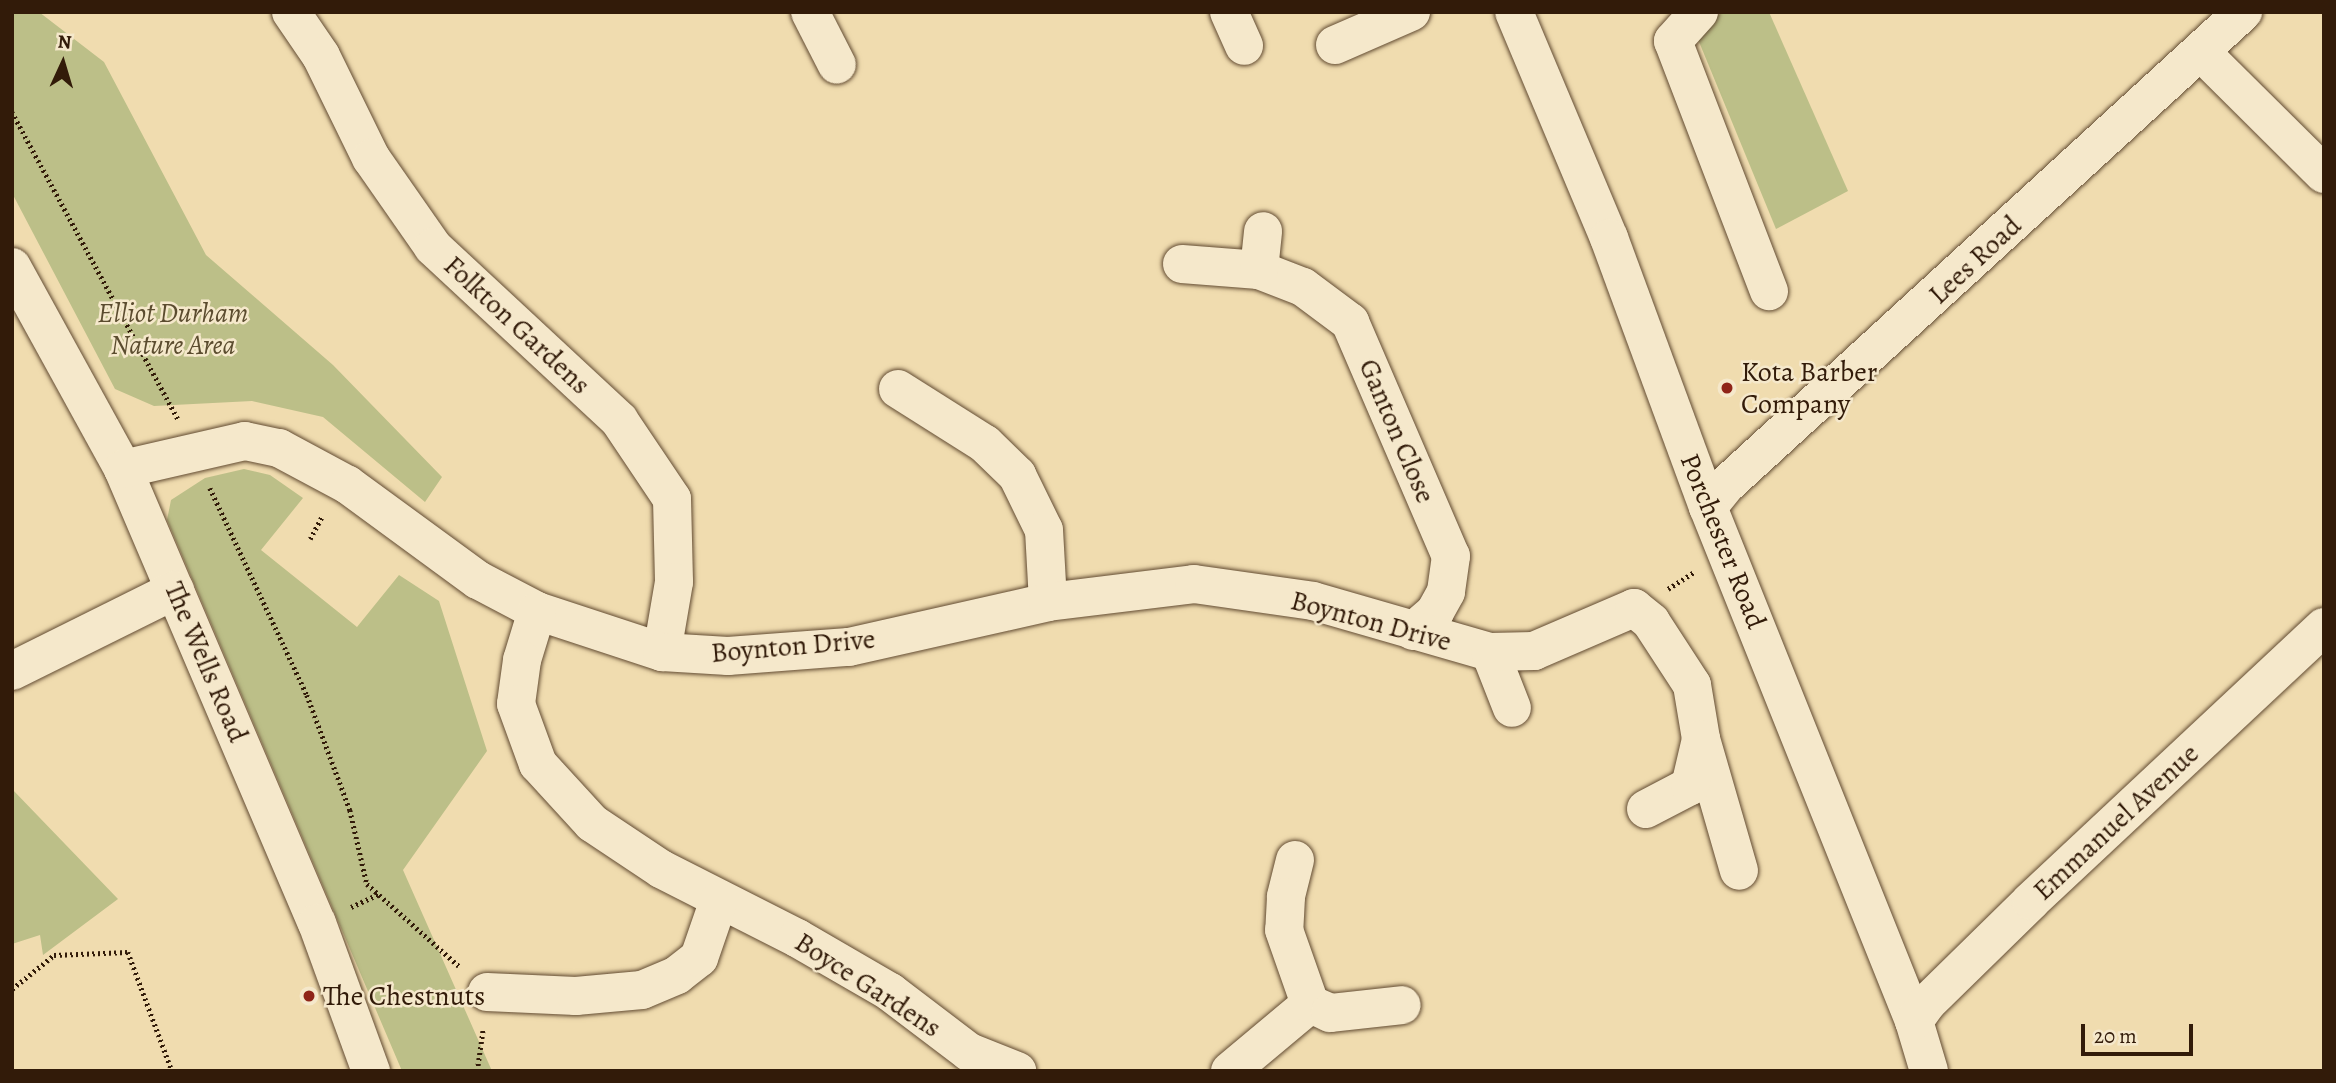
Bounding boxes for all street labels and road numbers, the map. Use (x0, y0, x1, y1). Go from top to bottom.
street label: Lees Road (1922, 209, 2028, 311)
street label: Folkton Gardens (437, 249, 597, 401)
street label: Ganton Close (1352, 354, 1442, 508)
street label: Porchester Road (1673, 449, 1773, 633)
street label: The Wells Road (157, 577, 255, 747)
street label: Boynton Drive (1287, 583, 1455, 659)
street label: Boynton Drive (710, 622, 876, 670)
street label: Emmanuel Avenue (2026, 737, 2206, 907)
street label: Boyce Gardens (789, 925, 947, 1045)

